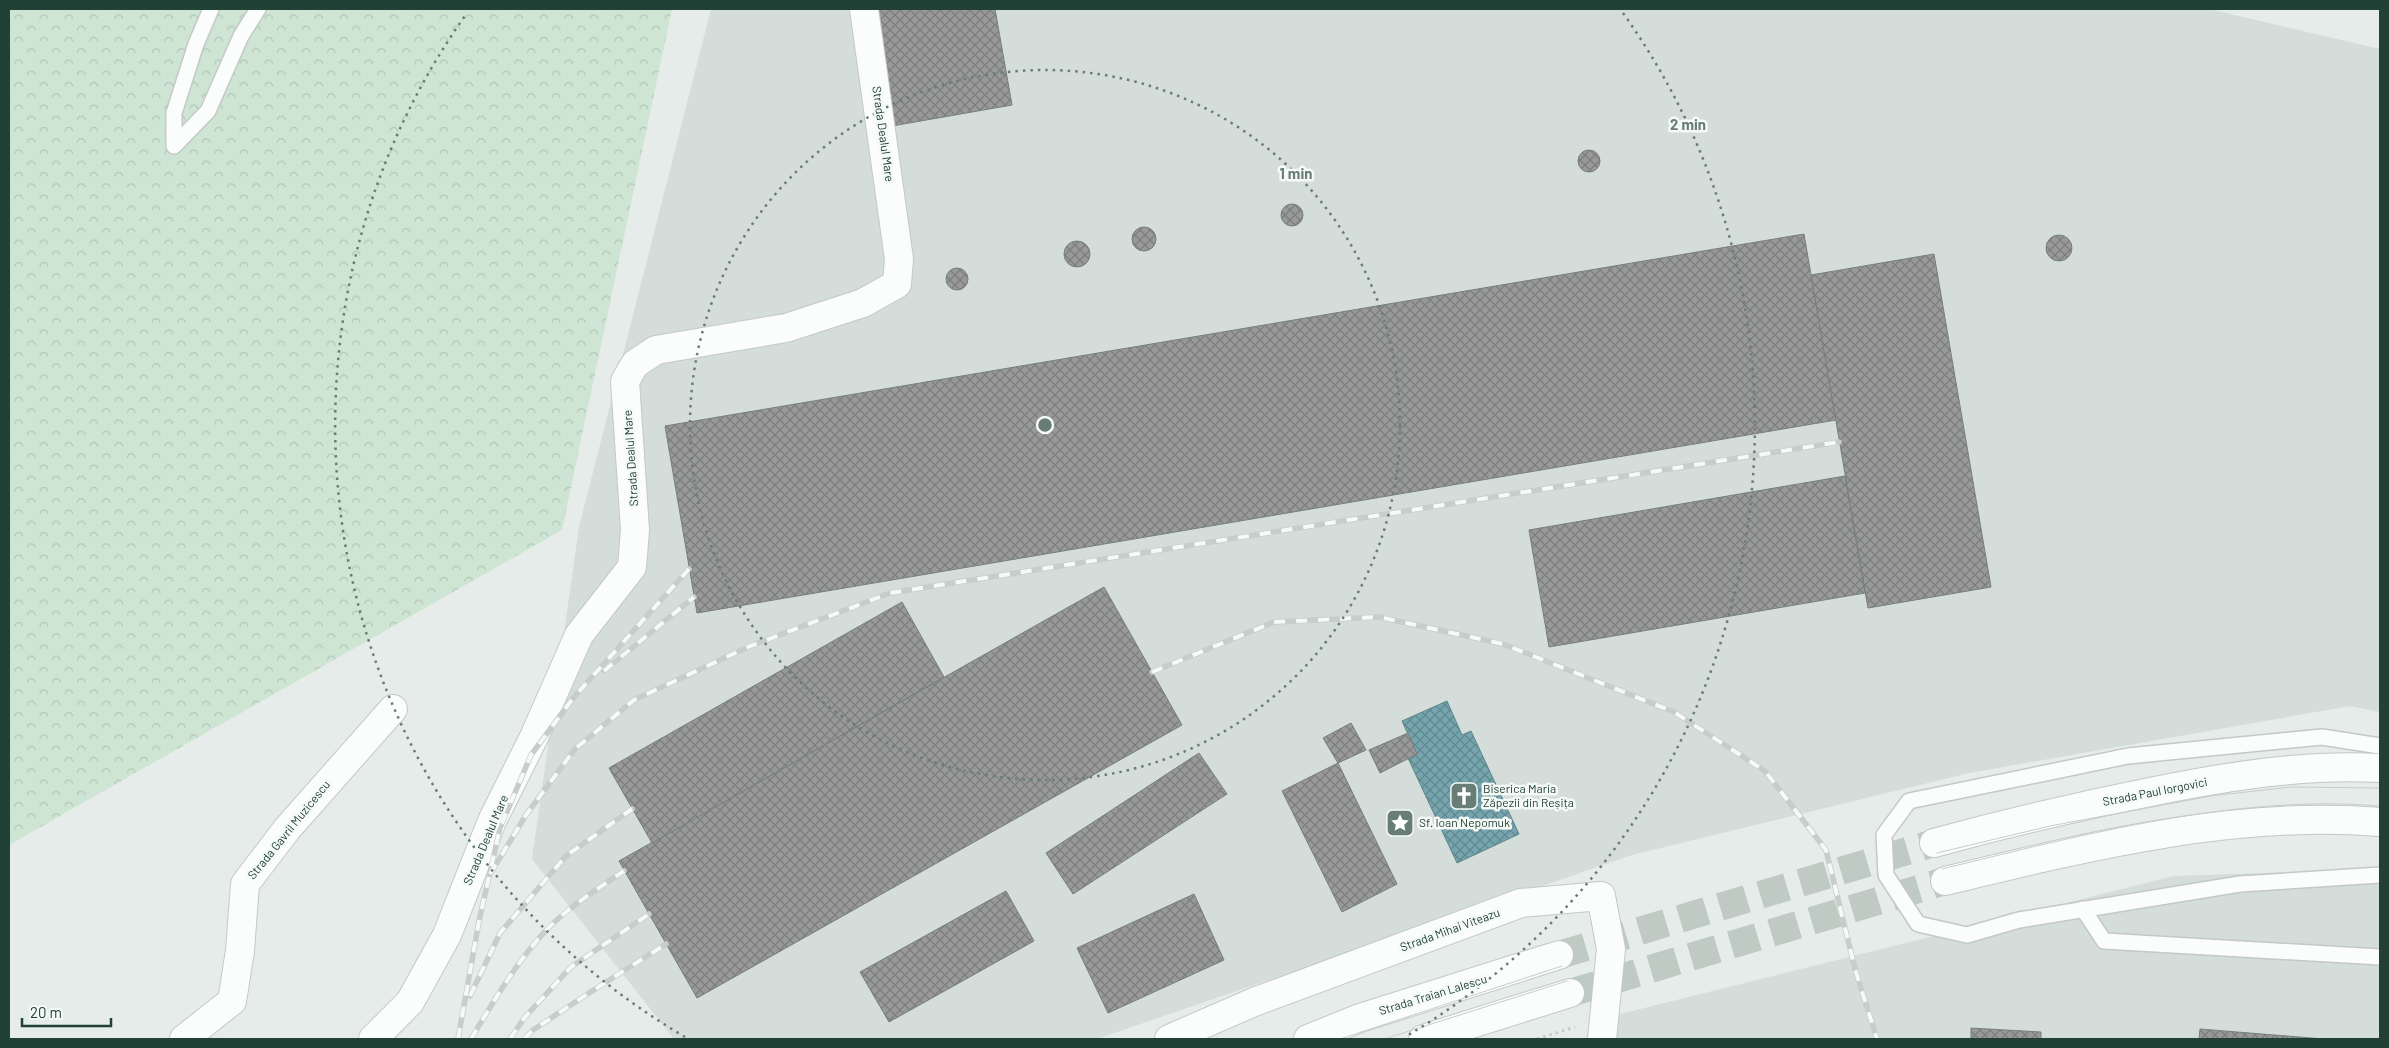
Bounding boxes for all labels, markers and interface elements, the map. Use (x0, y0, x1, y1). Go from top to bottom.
street label: Strada Dealul Mare (870, 85, 898, 183)
text: 2 min (1670, 115, 1706, 133)
text: 1 min (1280, 164, 1312, 182)
street label: Strada Dealul Mare (620, 409, 640, 507)
centre of rings (1036, 416, 1054, 434)
street label: Strada Paul Iorgovici (2101, 774, 2208, 808)
street label: Strada Gavril Muzicescu (244, 777, 332, 882)
church icon: Biserica Maria Zăpezii din Reșița (1449, 781, 1479, 811)
place label: Biserica Maria Zăpezii din Reșița (1483, 781, 1574, 809)
street label: Strada Dealul Mare (460, 792, 510, 887)
place icon: Sf. Ioan Nepomuk (1385, 808, 1415, 838)
place label: Sf. Ioan Nepomuk (1419, 815, 1510, 829)
street label: Strada Mihai Viteazu (1398, 904, 1501, 954)
street label: Strada Traian Lalescu (1377, 971, 1488, 1017)
scale bar (22, 996, 111, 1028)
text: 20 m (30, 1003, 62, 1021)

